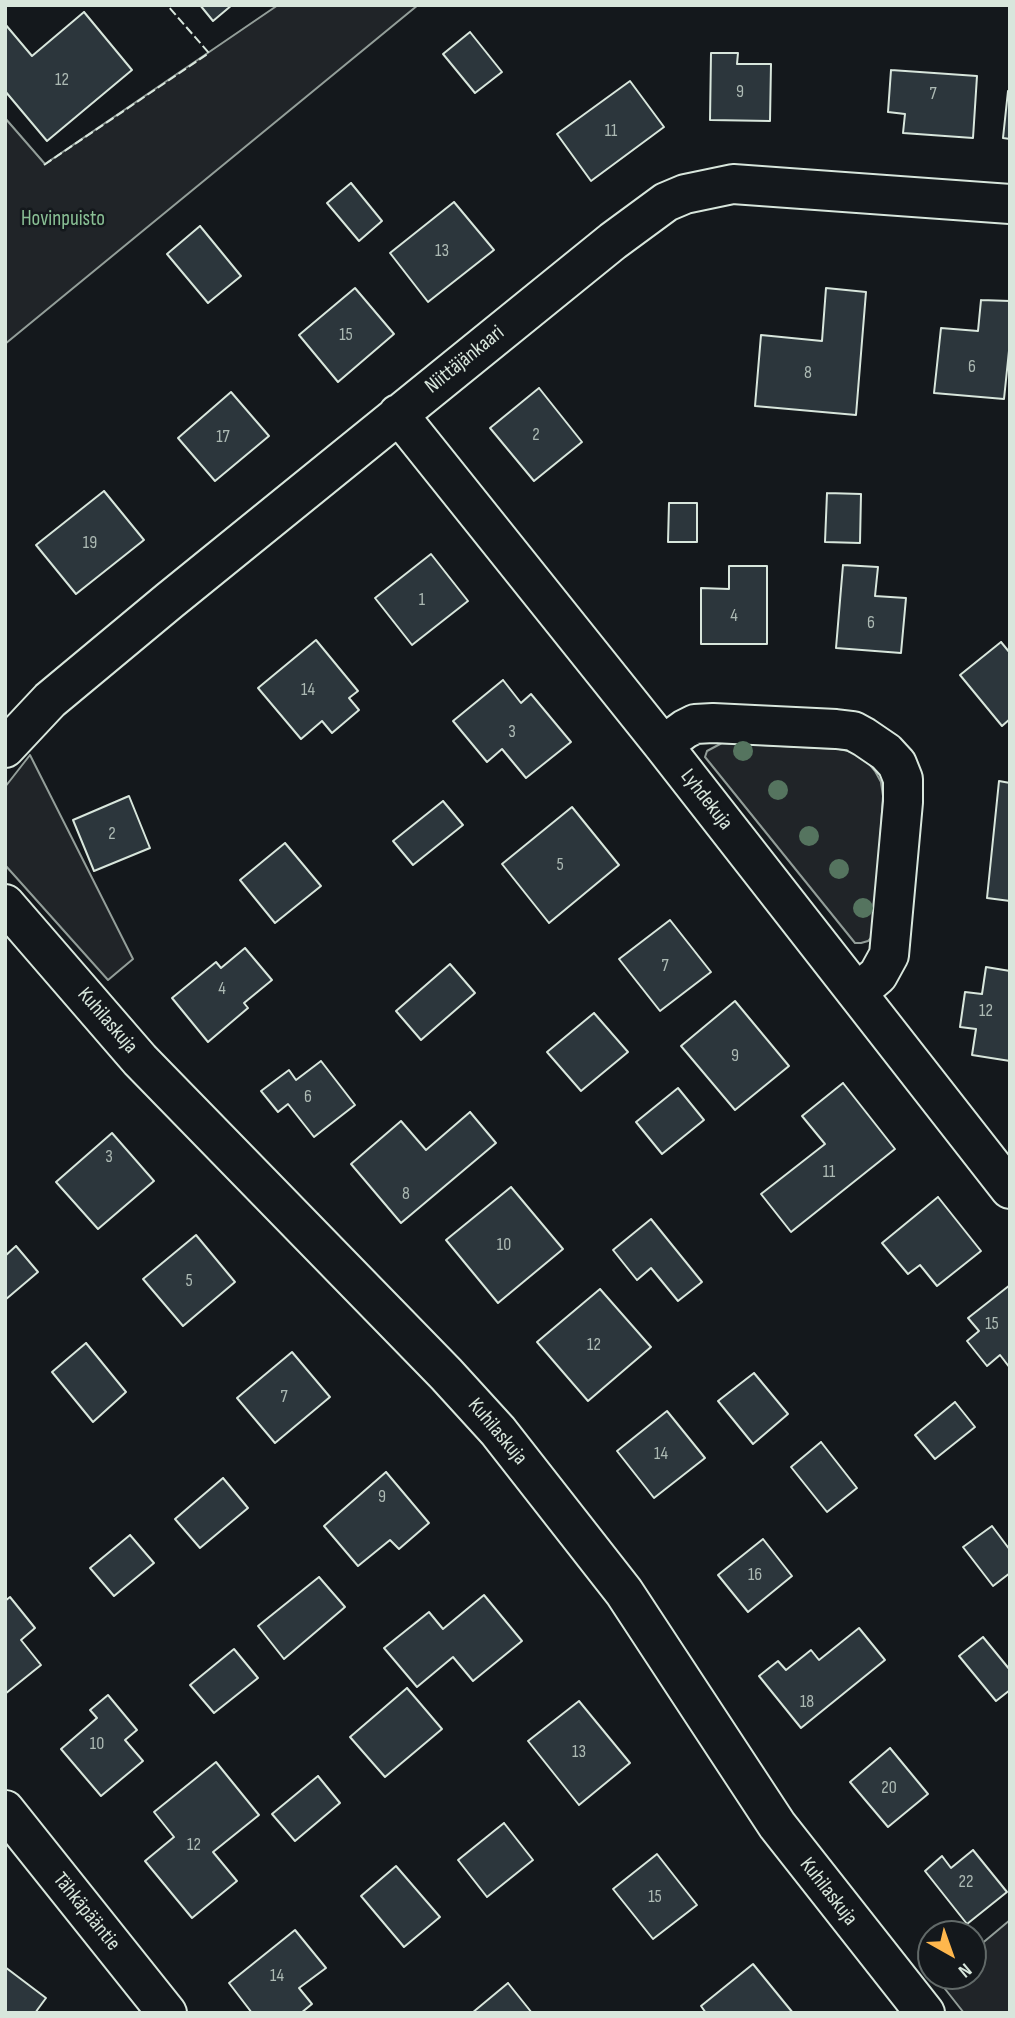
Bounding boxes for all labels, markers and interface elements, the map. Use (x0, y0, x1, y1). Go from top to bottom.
house number: 12 (55, 69, 69, 91)
house number: 9 (736, 81, 744, 103)
house number: 7 (929, 83, 937, 105)
house number: 11 (605, 120, 617, 142)
park label: Hovinpuisto (21, 207, 105, 233)
house number: 13 (435, 240, 449, 262)
street label: Niittäjänkaari (420, 321, 510, 399)
house number: 15 (339, 324, 353, 346)
house number: 6 (968, 356, 976, 378)
house number: 8 (804, 362, 812, 384)
house number: 2 (532, 424, 540, 446)
house number: 17 (216, 426, 230, 448)
house number: 19 (83, 532, 97, 554)
house number: 1 (419, 589, 425, 611)
house number: 4 (730, 605, 738, 627)
house number: 6 (867, 612, 875, 634)
house number: 14 (301, 679, 315, 701)
house number: 3 (508, 721, 516, 743)
street label: Lyhdekuja (674, 765, 738, 835)
house number: 2 (108, 823, 116, 845)
house number: 5 (556, 854, 564, 876)
house number: 7 (661, 955, 669, 977)
house number: 4 (218, 978, 226, 1000)
street label: Kuhilaskuja (72, 983, 142, 1059)
house number: 12 (979, 1000, 993, 1022)
house number: 9 (731, 1045, 739, 1067)
house number: 6 (304, 1086, 312, 1108)
house number: 3 (105, 1146, 113, 1168)
house number: 11 (823, 1161, 835, 1183)
house number: 8 (402, 1183, 410, 1205)
house number: 10 (497, 1234, 511, 1256)
house number: 5 (185, 1270, 193, 1292)
house number: 15 (985, 1313, 999, 1335)
house number: 12 (587, 1334, 601, 1356)
house number: 7 (280, 1386, 288, 1408)
street label: Kuhilaskuja (462, 1394, 532, 1470)
house number: 14 (654, 1443, 668, 1465)
house number: 9 (378, 1486, 386, 1508)
house number: 16 (748, 1564, 762, 1586)
house number: 18 (800, 1691, 814, 1713)
house number: 10 (90, 1733, 104, 1755)
house number: 13 (572, 1741, 586, 1763)
house number: 20 (881, 1777, 897, 1799)
house number: 12 (187, 1834, 201, 1856)
street label: Kuhilaskuja (794, 1853, 862, 1931)
street label: Tähkäpääntie (47, 1868, 125, 1956)
house number: 22 (959, 1871, 973, 1893)
house number: 15 (648, 1886, 662, 1908)
north arrow (917, 1920, 987, 1990)
text: N (953, 1958, 976, 1982)
house number: 14 (270, 1965, 284, 1987)

